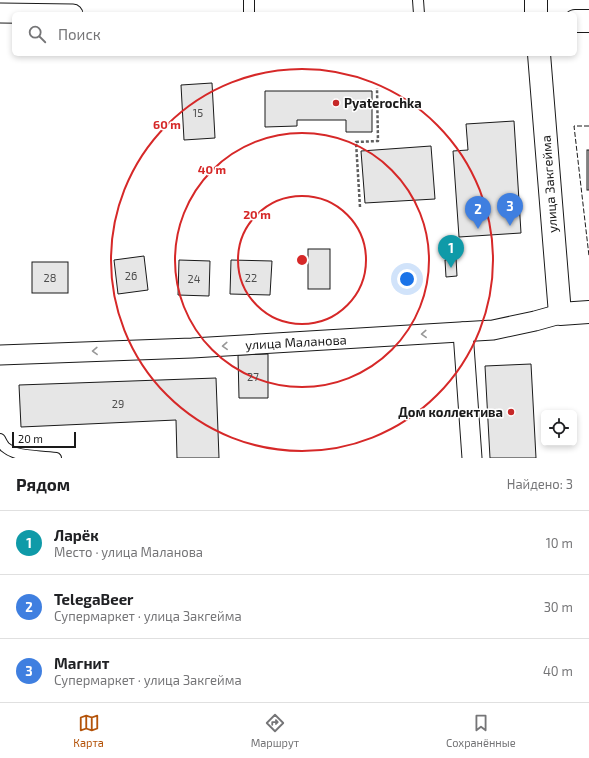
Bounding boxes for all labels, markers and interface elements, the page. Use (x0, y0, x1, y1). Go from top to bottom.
search box (12, 12, 577, 56)
icon: search (26, 23, 48, 45)
text: Поиск (58, 25, 101, 43)
place label: Pyaterochka (344, 95, 422, 111)
marker: Pyaterochka (331, 98, 341, 108)
house number: 15 (193, 106, 203, 119)
text: 60 m (153, 117, 181, 131)
street label: улица Закгейма (538, 135, 560, 233)
text: 40 m (198, 162, 226, 176)
pin: 3 (497, 193, 523, 226)
pin: 2 (465, 196, 491, 229)
text: 20 m (243, 207, 271, 221)
pin: 1 (438, 235, 464, 268)
centre of rings (295, 253, 309, 267)
house number: 26 (125, 269, 137, 282)
your location (397, 269, 417, 289)
house number: 28 (44, 271, 56, 284)
house number: 22 (245, 271, 257, 284)
house number: 24 (188, 272, 201, 285)
one-way arrow (421, 330, 427, 339)
street label: улица Маланова (245, 331, 347, 353)
one-way arrow (222, 341, 228, 350)
one-way arrow (92, 347, 98, 356)
house number: 27 (247, 370, 259, 383)
house number: 29 (112, 397, 124, 410)
place label: Дом коллектива (398, 404, 503, 420)
marker: Дом коллектива (506, 407, 516, 417)
map controls (541, 410, 577, 446)
button: locate (541, 410, 577, 446)
scale bar (12, 430, 76, 449)
text: 20 m (18, 432, 43, 445)
text: Рядом (16, 474, 70, 494)
text: Найдено: 3 (507, 476, 573, 492)
text: Ларёк (54, 526, 99, 544)
text: 1 (26, 535, 32, 551)
text: 10 m (546, 535, 573, 551)
text: Место · улица Маланова (54, 544, 203, 560)
text: TelegaBeer (54, 590, 134, 608)
text: 2 (25, 599, 33, 615)
text: 30 m (544, 599, 573, 615)
text: Супермаркет · улица Закгейма (54, 608, 242, 624)
text: Магнит (54, 654, 109, 672)
text: 3 (25, 663, 33, 679)
text: 40 m (543, 663, 573, 679)
text: Супермаркет · улица Закгейма (54, 672, 242, 688)
tab: Карта (73, 712, 104, 749)
tab: Маршрут (251, 712, 299, 749)
tab: Сохранённые (446, 712, 516, 749)

